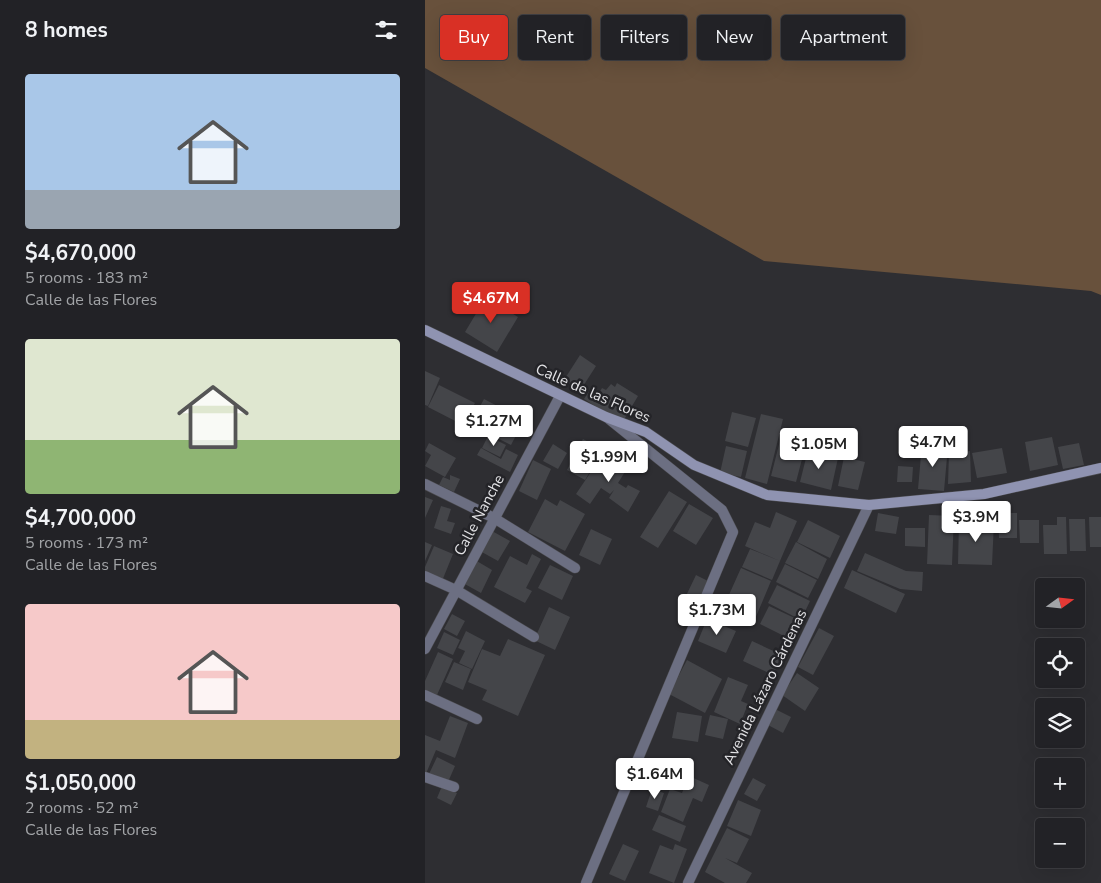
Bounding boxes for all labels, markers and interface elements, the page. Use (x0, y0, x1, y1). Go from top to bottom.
chip: Buy (440, 15, 508, 60)
chip: Rent (518, 15, 591, 60)
chip: Filters (601, 15, 687, 60)
chip: New (697, 15, 771, 60)
chip: Apartment (781, 15, 905, 60)
text: 8 homes (25, 16, 108, 44)
icon: filters (372, 16, 400, 44)
icon: home (168, 107, 258, 197)
text: $4,670,000 (25, 239, 136, 267)
text: 5 rooms · 183 m² (25, 267, 148, 289)
pin: $4.67M (450, 282, 532, 324)
text: $4.67M (463, 287, 519, 309)
text: Calle de las Flores (25, 289, 157, 311)
street label: Calle de las Flores (532, 359, 654, 427)
icon: home (168, 372, 258, 462)
pin: $1.27M (453, 404, 535, 447)
text: $1.27M (466, 410, 522, 432)
pin: $4.7M (898, 426, 968, 468)
pin: $1.05M (778, 428, 860, 470)
text: $4.7M (910, 431, 956, 453)
text: $1.05M (791, 433, 847, 455)
pin: $1.99M (568, 440, 650, 483)
text: $1.99M (581, 446, 637, 468)
street label: Calle Nanche (449, 471, 509, 559)
pin: $3.9M (941, 500, 1011, 543)
text: $4,700,000 (25, 504, 136, 532)
text: $3.9M (953, 506, 999, 528)
text: 5 rooms · 173 m² (25, 532, 148, 554)
text: Calle de las Flores (25, 554, 157, 576)
north arrow (1035, 578, 1085, 628)
map controls (1035, 578, 1085, 868)
pin: $1.73M (676, 594, 758, 636)
text: $1.73M (689, 599, 745, 621)
street label: Avenida Lázaro Cárdenas (719, 606, 811, 768)
icon: home (168, 637, 258, 727)
button: locate (1035, 638, 1085, 688)
button: layers (1035, 698, 1085, 748)
pin: $1.64M (614, 758, 696, 800)
button: + (1035, 758, 1085, 808)
text: $1.64M (627, 763, 683, 785)
text: $1,050,000 (25, 769, 136, 797)
text: 2 rooms · 52 m² (25, 797, 138, 819)
button: − (1035, 818, 1085, 868)
text: Calle de las Flores (25, 819, 157, 841)

